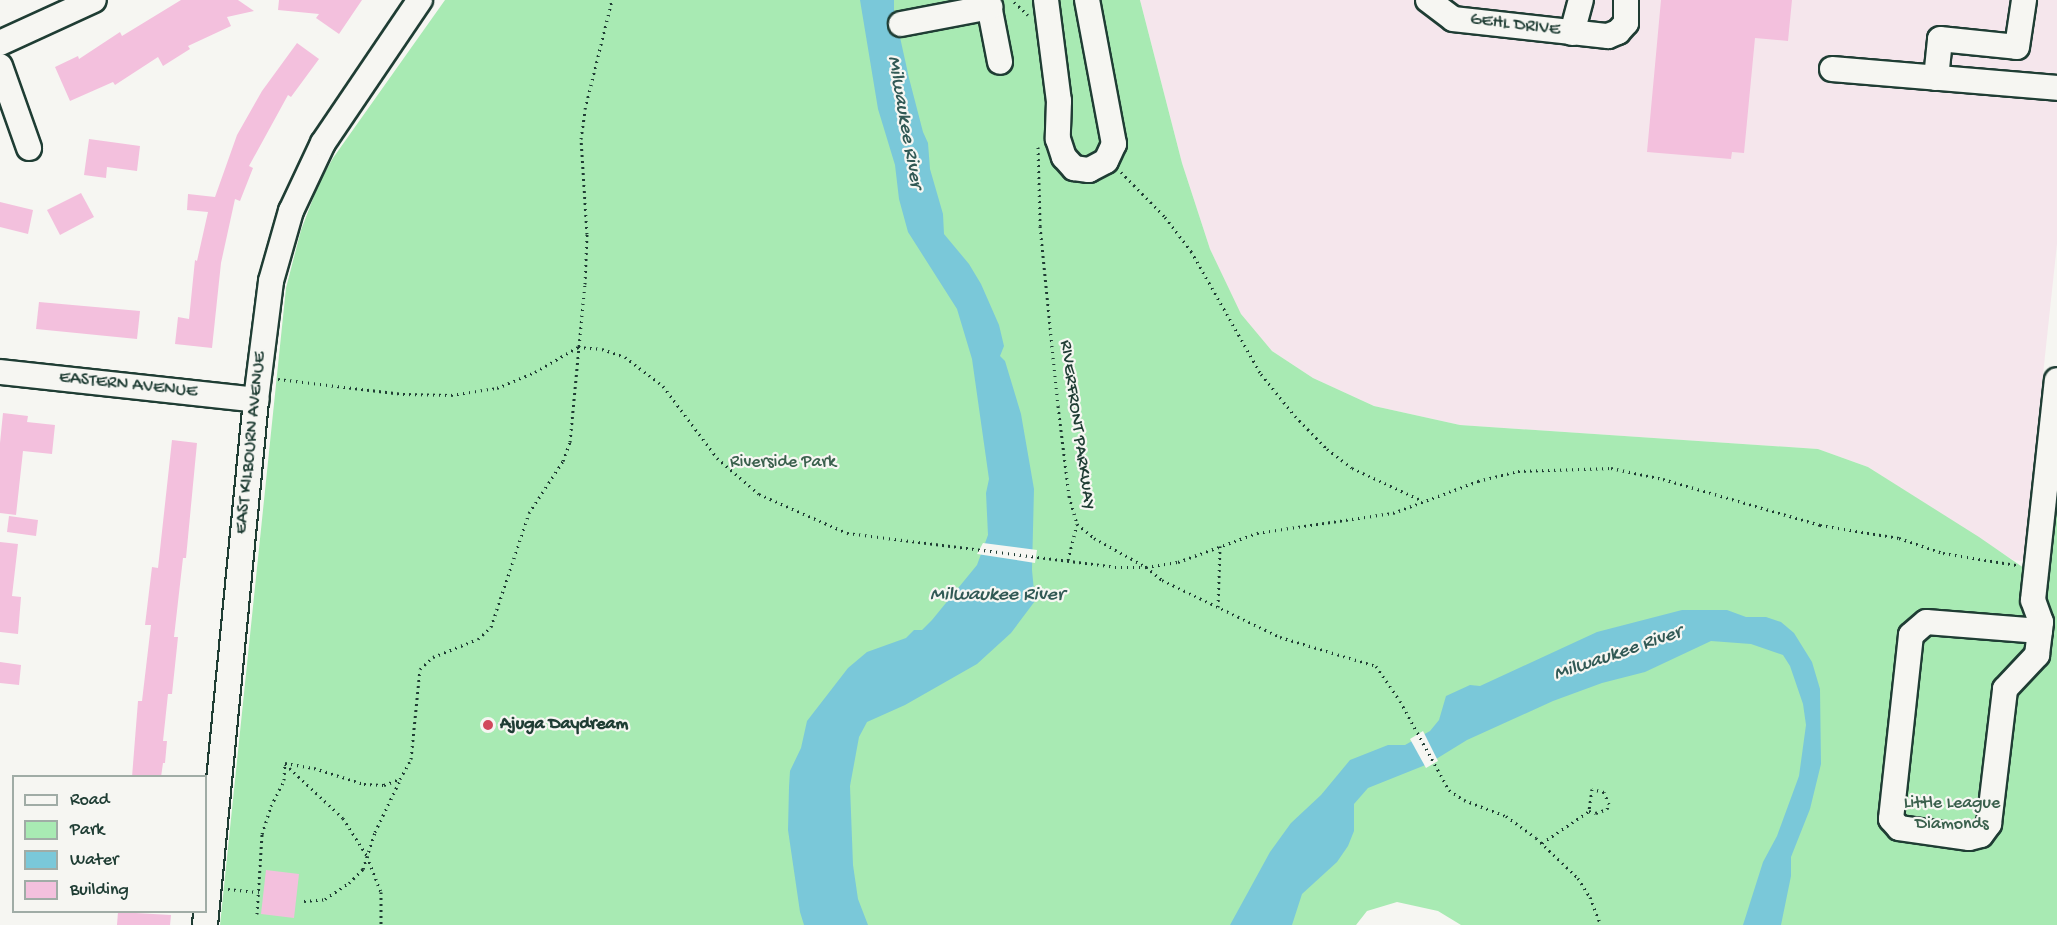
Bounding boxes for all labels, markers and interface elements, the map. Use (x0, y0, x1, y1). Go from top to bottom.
street label: GEHL DRIVE (1469, 10, 1561, 42)
water label: Milwaukee River (881, 54, 927, 190)
street label: RIVERFRONT PARKWAY (1053, 339, 1099, 511)
street label: EAST KILBOURN AVENUE (232, 351, 272, 535)
street label: EASTERN AVENUE (58, 368, 198, 404)
park label: Riverside Park (730, 452, 836, 474)
water label: Milwaukee River (930, 583, 1064, 607)
water label: Milwaukee River (1551, 621, 1685, 687)
place label: Ajuga Daydream (500, 714, 628, 736)
marker: Ajuga Daydream (481, 718, 495, 732)
legend (12, 775, 207, 913)
text: Road (70, 790, 109, 811)
park label: Little League Diamonds (1904, 794, 2000, 836)
text: Park (70, 820, 104, 841)
text: Water (70, 850, 118, 871)
text: Building (70, 880, 129, 901)

